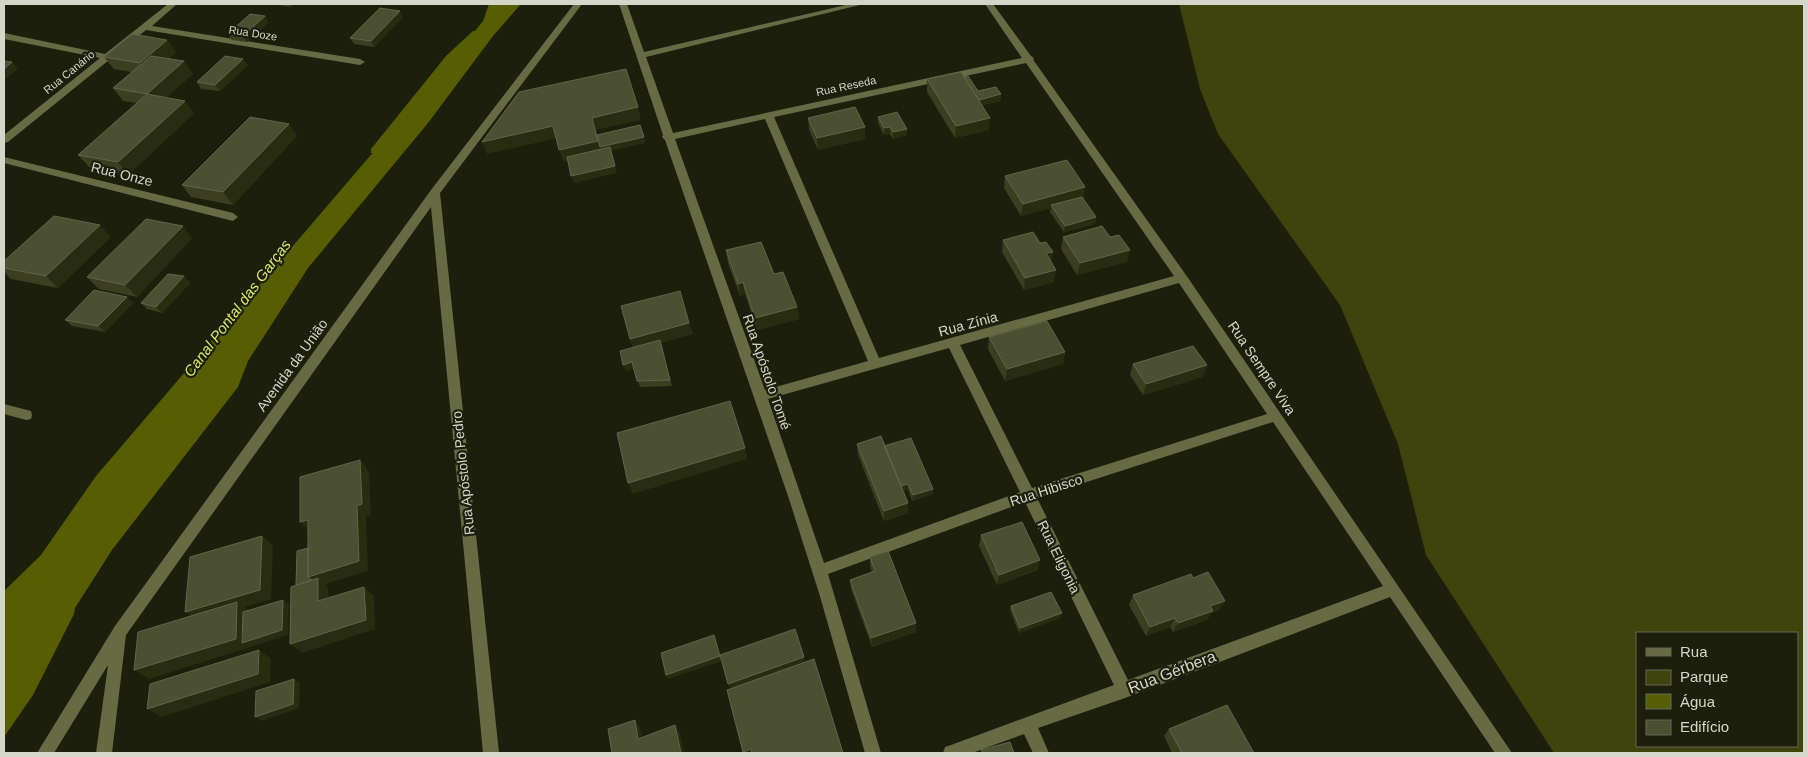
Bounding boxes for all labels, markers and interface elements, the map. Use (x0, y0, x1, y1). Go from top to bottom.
street label: Rua Doze (228, 23, 278, 43)
street label: Rua Canário (41, 48, 97, 96)
street label: Rua Reseda (815, 74, 878, 98)
street label: Rua Onze (89, 159, 155, 189)
water label: Canal Pontal das Garças (180, 236, 294, 380)
street label: Rua Zínia (937, 308, 1000, 340)
street label: Rua Apóstolo Tomé (740, 312, 794, 432)
street label: Avenida da União (253, 316, 331, 414)
street label: Rua Sempre Viva (1225, 318, 1299, 418)
street label: Rua Apóstolo Pedro (449, 410, 477, 536)
street label: Rua Hibisco (1008, 471, 1085, 509)
street label: Rua Eligonia (1034, 518, 1084, 596)
legend (1636, 632, 1798, 747)
text: Rua (1680, 643, 1708, 660)
street label: Rua Gérbera (1126, 647, 1218, 697)
text: Parque (1680, 668, 1728, 685)
text: Água (1680, 693, 1716, 710)
text: Edifício (1680, 718, 1729, 735)

